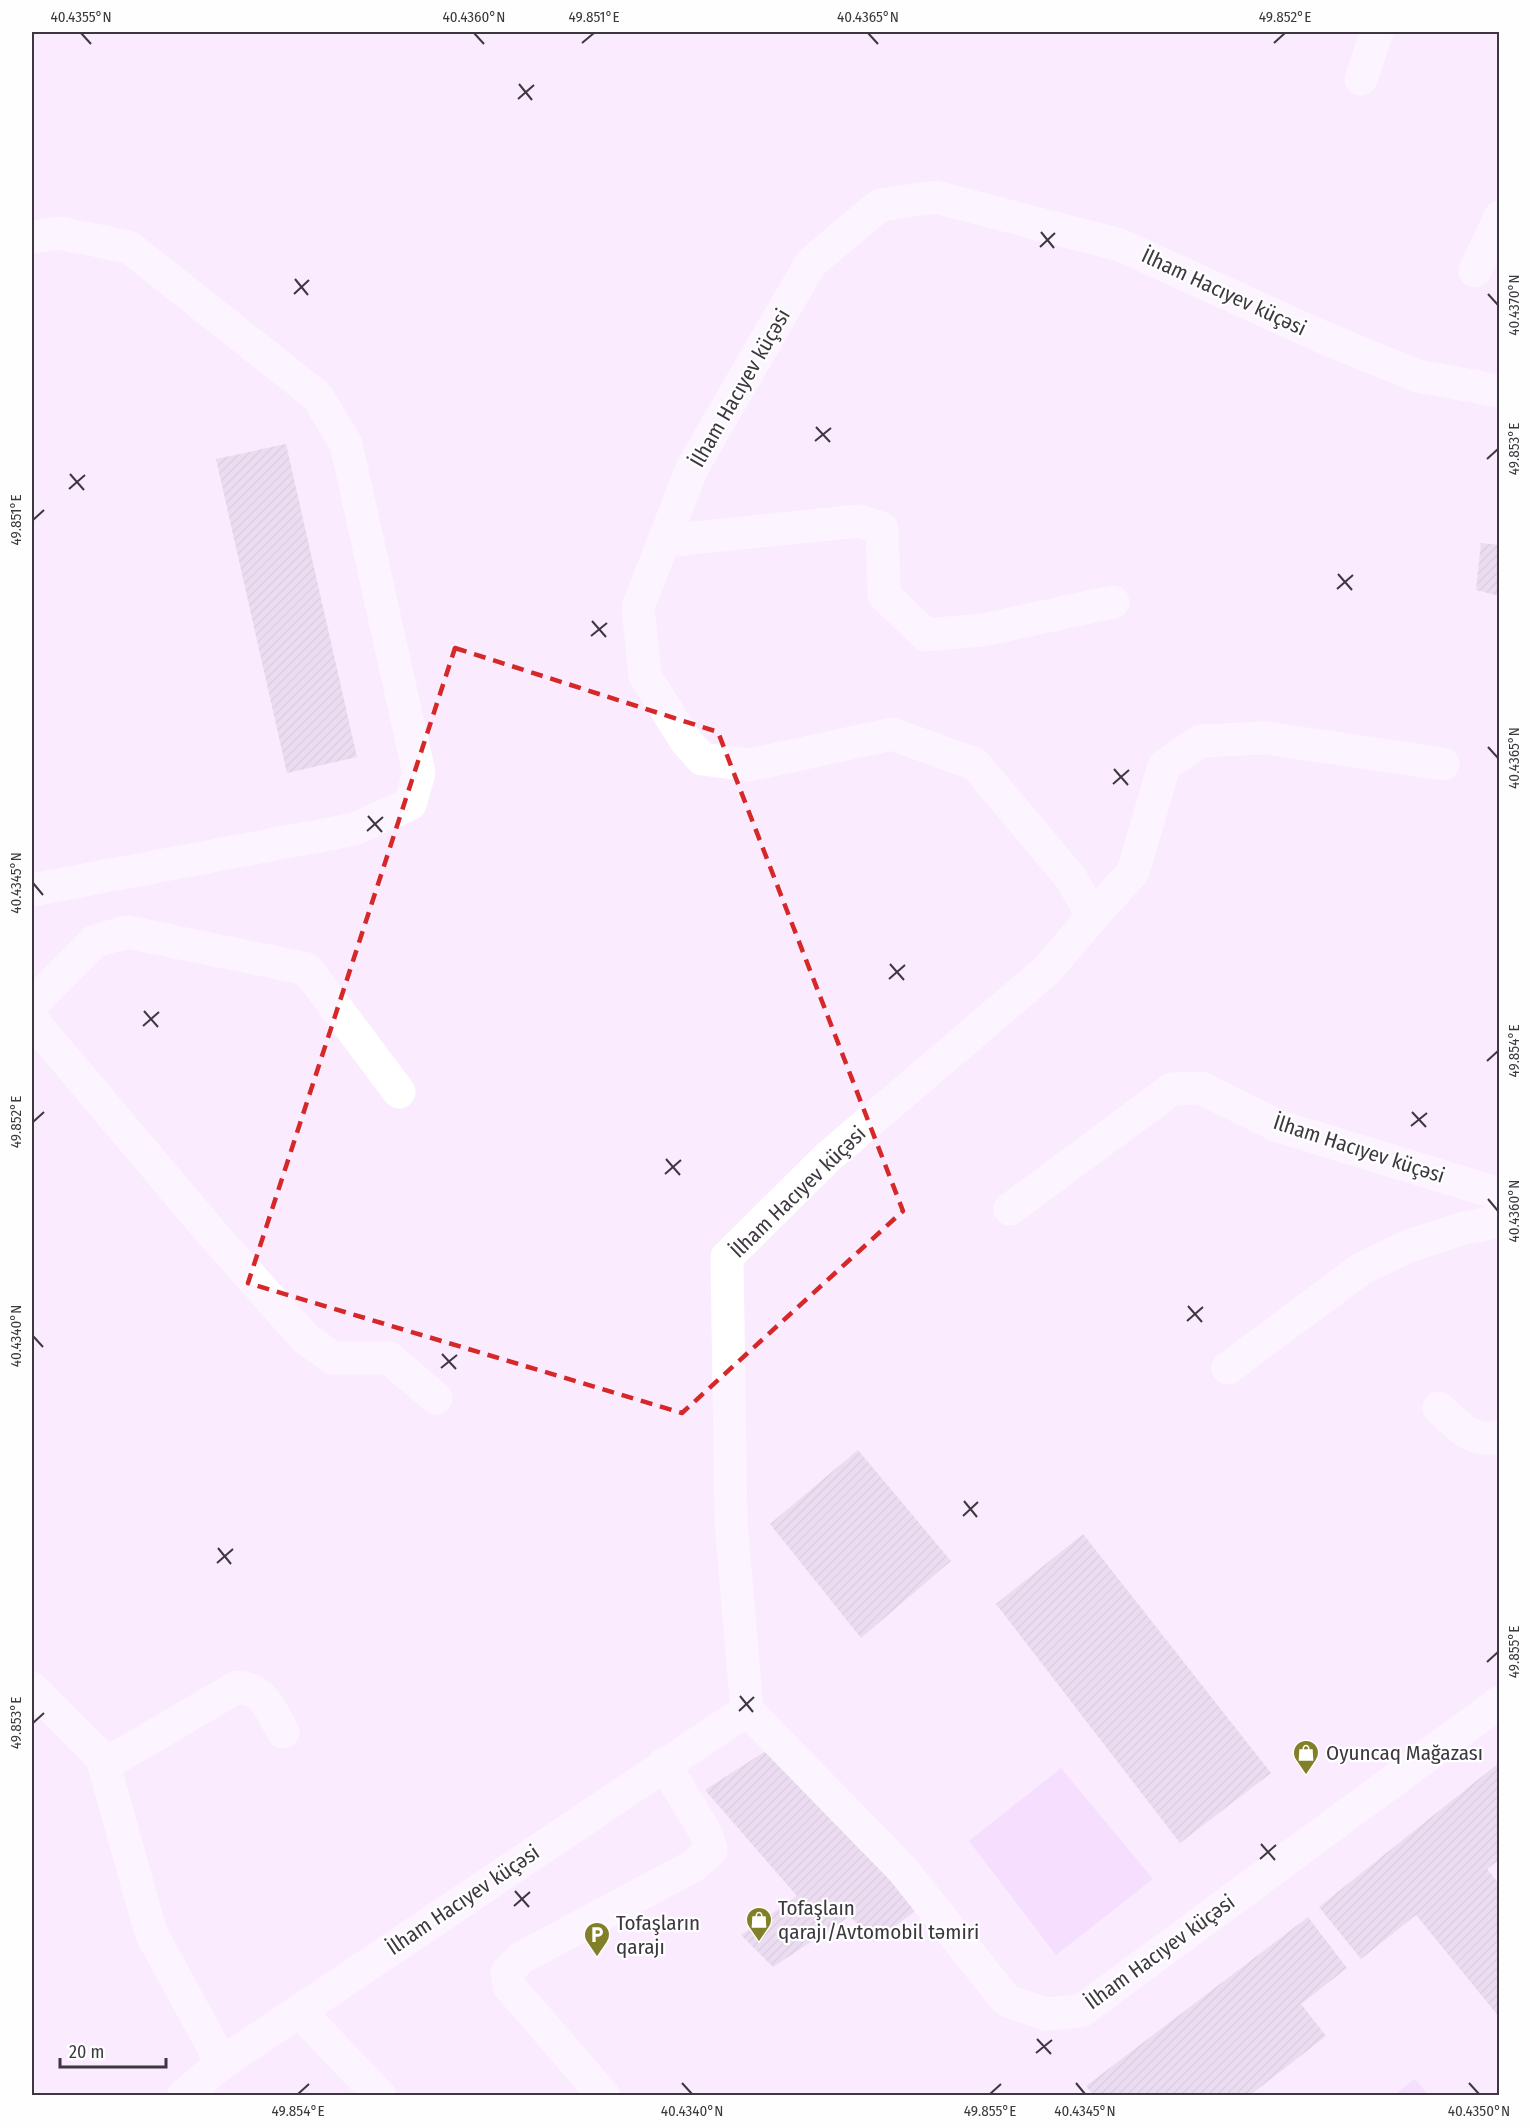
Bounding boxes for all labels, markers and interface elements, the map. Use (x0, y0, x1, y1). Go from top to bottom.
text: 40.4355°N (50, 8, 112, 26)
text: 40.4360°N (443, 8, 505, 26)
text: 49.851°E (568, 8, 620, 26)
text: 40.4365°N (837, 8, 899, 26)
text: 49.852°E (1259, 8, 1311, 26)
street label: İlham Hacıyev küçəsi (1138, 242, 1310, 342)
text: 40.4370°N (1505, 274, 1523, 336)
street label: İlham Hacıyev küçəsi (684, 304, 796, 472)
text: 49.853°E (1505, 423, 1523, 475)
text: 49.851°E (7, 494, 25, 546)
text: 40.4365°N (1505, 727, 1523, 789)
text: 40.4345°N (7, 852, 25, 914)
text: 49.854°E (1505, 1024, 1523, 1078)
text: 49.852°E (7, 1096, 25, 1148)
street label: İlham Hacıyev küçəsi (1270, 1109, 1448, 1189)
street label: İlham Hacıyev küçəsi (725, 1121, 871, 1263)
text: 40.4360°N (1505, 1180, 1523, 1242)
text: 40.4340°N (7, 1305, 25, 1367)
text: 49.855°E (1505, 1626, 1523, 1678)
text: 49.853°E (7, 1697, 25, 1749)
shop icon: Oyuncaq Mağazası (1291, 1738, 1321, 1776)
place label: Oyuncaq Mağazası (1326, 1740, 1483, 1766)
street label: İlham Hacıyev küçəsi (382, 1839, 544, 1961)
street label: İlham Hacıyev küçəsi (1080, 1889, 1240, 2015)
place label: Tofaşlaın qarajı/Avtomobil təmiri (778, 1895, 979, 1945)
shop icon: Tofaşlaın qarajı/Avtomobil təmiri (744, 1905, 774, 1943)
place label: Tofaşların qarajı (616, 1910, 700, 1960)
parking icon: Tofaşların qarajı (582, 1920, 612, 1958)
scale bar (60, 2031, 166, 2069)
text: 20 m (69, 2041, 104, 2063)
text: 49.854°E (271, 2102, 325, 2120)
text: 40.4340°N (661, 2102, 723, 2120)
text: 49.855°E (964, 2102, 1016, 2120)
text: 40.4345°N (1054, 2102, 1116, 2120)
text: 40.4350°N (1448, 2102, 1510, 2120)

